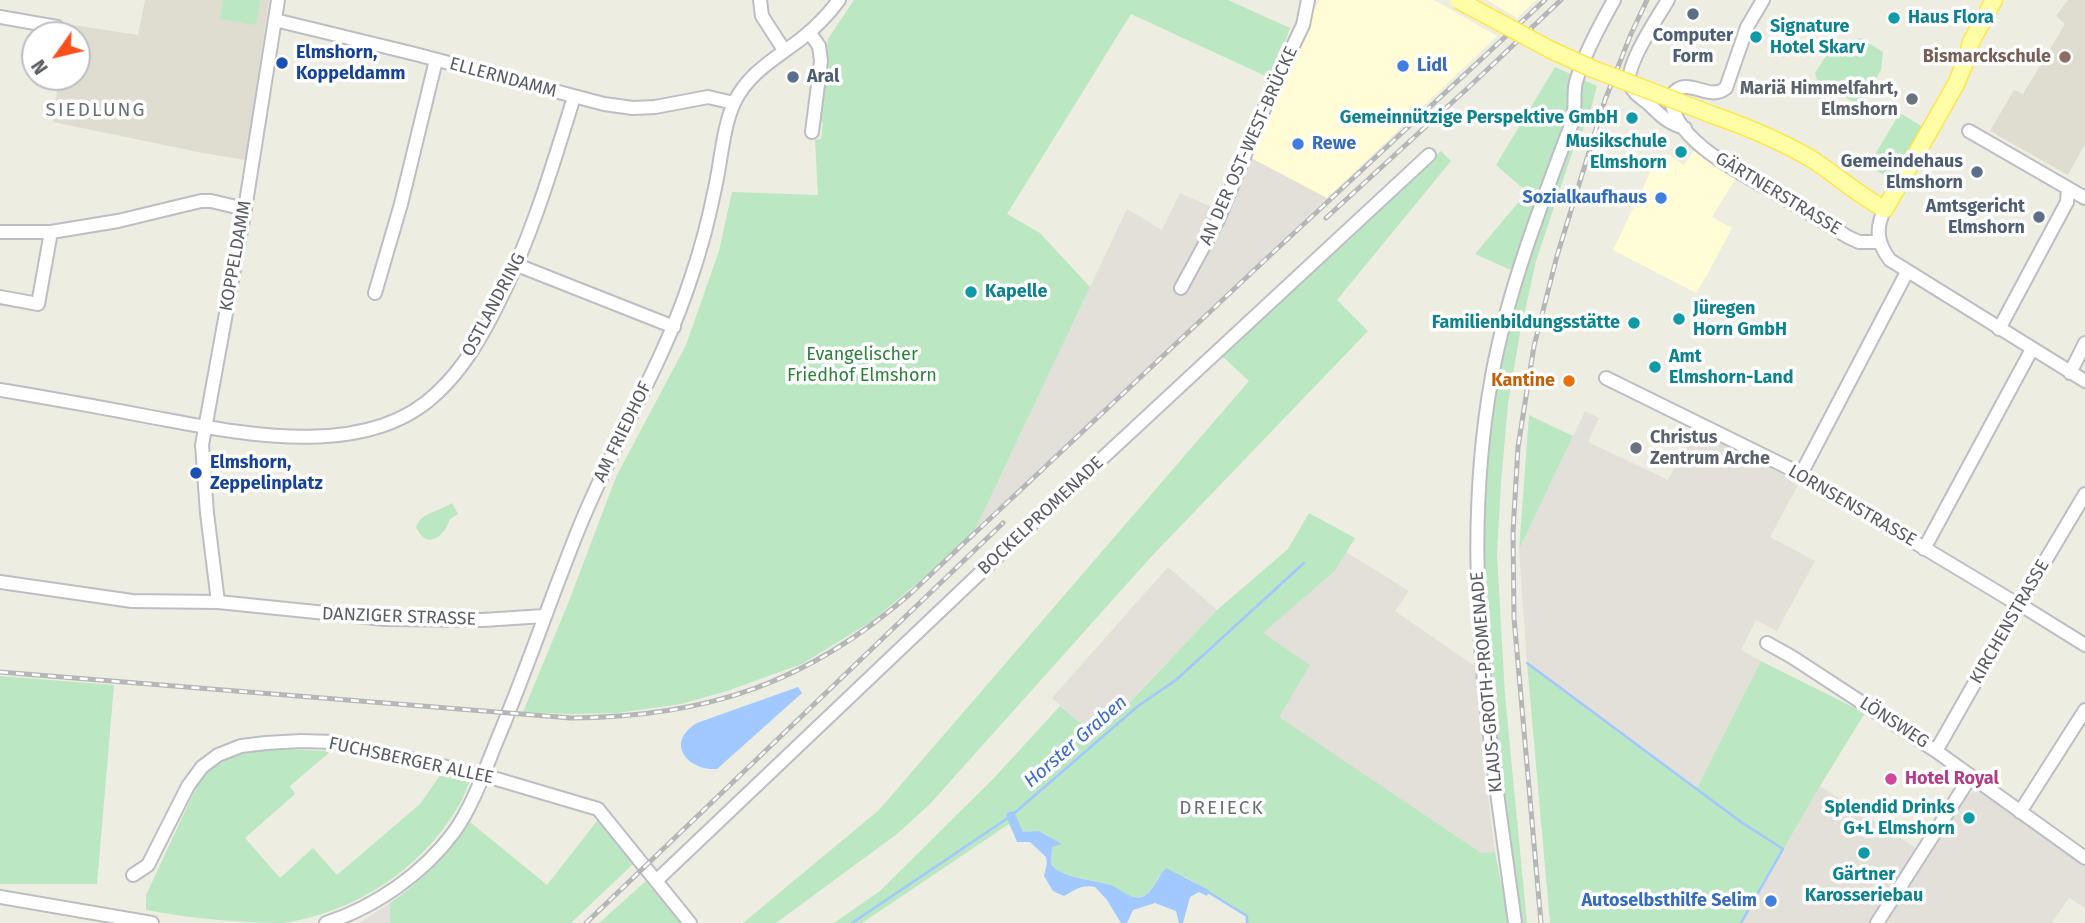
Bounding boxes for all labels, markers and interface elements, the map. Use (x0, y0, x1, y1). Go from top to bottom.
marker: Computer Form (1685, 6, 1701, 22)
place label: Haus Flora (1908, 7, 1994, 29)
marker: Haus Flora (1886, 10, 1902, 26)
place label: Signature Hotel Skarv (1770, 16, 1865, 58)
north arrow (21, 21, 91, 91)
place label: Computer Form (1653, 25, 1733, 68)
marker: Signature Hotel Skarv (1748, 29, 1764, 45)
place label: Elmshorn, Koppeldamm (296, 42, 405, 84)
street label: AN DER OST-WEST-BRÜCKE (1195, 43, 1303, 249)
place label: Bismarckschule (1923, 46, 2051, 68)
marker: Bismarckschule (2057, 49, 2073, 65)
street label: ELLERNDAMM (447, 53, 559, 103)
text: N (27, 55, 53, 79)
marker: Elmshorn, Koppeldamm (274, 55, 290, 71)
place label: Lidl (1417, 55, 1447, 77)
marker: Lidl (1395, 58, 1411, 74)
place label: Aral (807, 66, 839, 88)
marker: Aral (785, 69, 801, 85)
place label: Mariä Himmelfahrt, Elmshorn (1740, 78, 1898, 120)
marker: Mariä Himmelfahrt, Elmshorn (1904, 91, 1920, 107)
district label: SIEDLUNG (47, 100, 145, 122)
place label: Gemeinnützige Perspektive GmbH (1340, 107, 1618, 129)
marker: Gemeinnützige Perspektive GmbH (1624, 110, 1640, 126)
place label: Musikschule Elmshorn (1566, 131, 1667, 174)
place label: Rewe (1312, 133, 1356, 155)
marker: Rewe (1290, 136, 1306, 152)
marker: Musikschule Elmshorn (1673, 144, 1689, 160)
street label: GÄRTNERSTRASSE (1711, 148, 1845, 240)
place label: Gemeindehaus Elmshorn (1841, 151, 1963, 194)
marker: Gemeindehaus Elmshorn (1969, 164, 1985, 180)
place label: Sozialkaufhaus (1523, 187, 1647, 209)
marker: Sozialkaufhaus (1653, 190, 1669, 206)
place label: Amtsgericht Elmshorn (1926, 196, 2025, 238)
street label: KOPPELDAMM (216, 199, 256, 313)
marker: Amtsgericht Elmshorn (2031, 209, 2047, 225)
street label: OSTLANDRING (458, 250, 530, 360)
place label: Kapelle (985, 281, 1047, 303)
marker: Kapelle (963, 284, 979, 300)
place label: Jüregen Horn GmbH (1693, 298, 1787, 340)
marker: Jüregen Horn GmbH (1671, 311, 1687, 327)
place label: Familienbildungsstätte (1432, 312, 1620, 334)
marker: Familienbildungsstätte (1626, 315, 1642, 331)
park label: Evangelischer Friedhof Elmshorn (787, 344, 937, 386)
place label: Amt Elmshorn-Land (1669, 346, 1793, 388)
marker: Amt Elmshorn-Land (1647, 359, 1663, 375)
place label: Kantine (1491, 370, 1555, 392)
marker: Kantine (1561, 373, 1577, 389)
street label: AM FRIEDHOF (589, 378, 657, 486)
place label: Christus Zentrum Arche (1650, 427, 1770, 470)
marker: Christus Zentrum Arche (1628, 440, 1644, 456)
place label: Elmshorn, Zeppelinplatz (210, 452, 323, 494)
street label: BOCKELPROMENADE (974, 452, 1108, 580)
street label: LORNSENSTRASSE (1784, 461, 1920, 551)
marker: Elmshorn, Zeppelinplatz (188, 465, 204, 481)
street label: KIRCHENSTRASSE (1966, 556, 2054, 688)
street label: KLAUS-GROTH-PROMENADE (1467, 570, 1507, 794)
street label: DANZIGER STRASSE (322, 604, 476, 630)
water label: Horster Graben (1020, 691, 1132, 793)
street label: LÖNSWEG (1855, 693, 1933, 753)
street label: FUCHSBERGER ALLEE (326, 733, 496, 789)
place label: Hotel Royal (1905, 768, 1999, 790)
marker: Hotel Royal (1883, 771, 1899, 787)
place label: Splendid Drinks G+L Elmshorn (1825, 797, 1955, 840)
district label: DREIECK (1180, 798, 1264, 820)
marker: Splendid Drinks G+L Elmshorn (1961, 810, 1977, 826)
marker: Gärtner Karosseriebau (1856, 845, 1872, 861)
place label: Gärtner Karosseriebau (1805, 864, 1923, 906)
place label: Autoselbsthilfe Selim (1581, 890, 1757, 912)
marker: Autoselbsthilfe Selim (1763, 893, 1779, 909)

